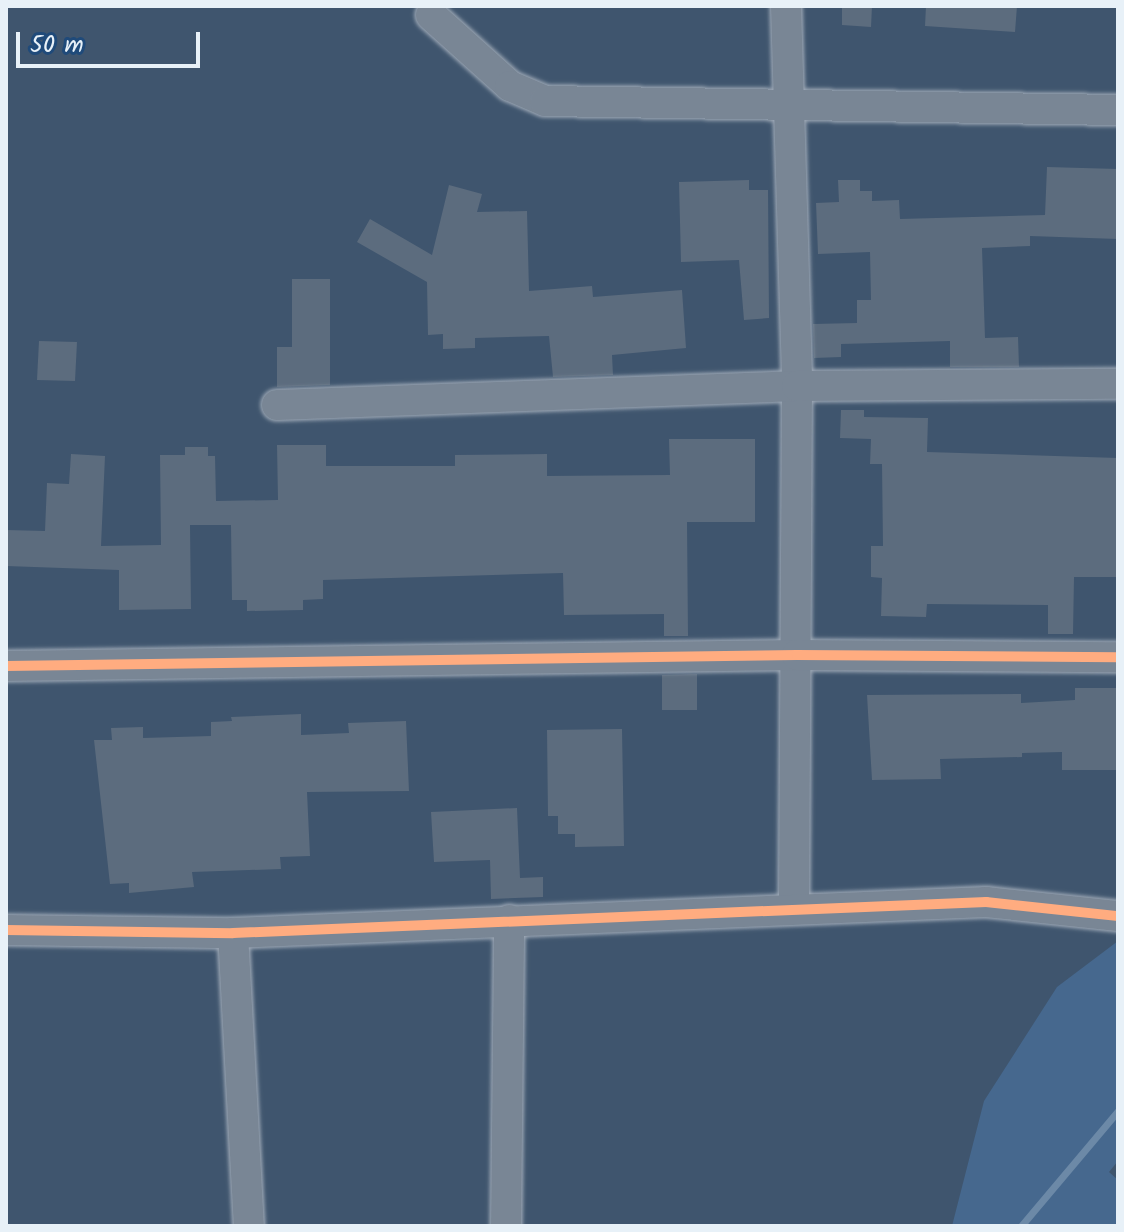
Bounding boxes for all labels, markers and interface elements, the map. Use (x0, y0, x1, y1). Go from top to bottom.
scale bar (20, 16, 204, 66)
text: 50 m (30, 26, 84, 65)

